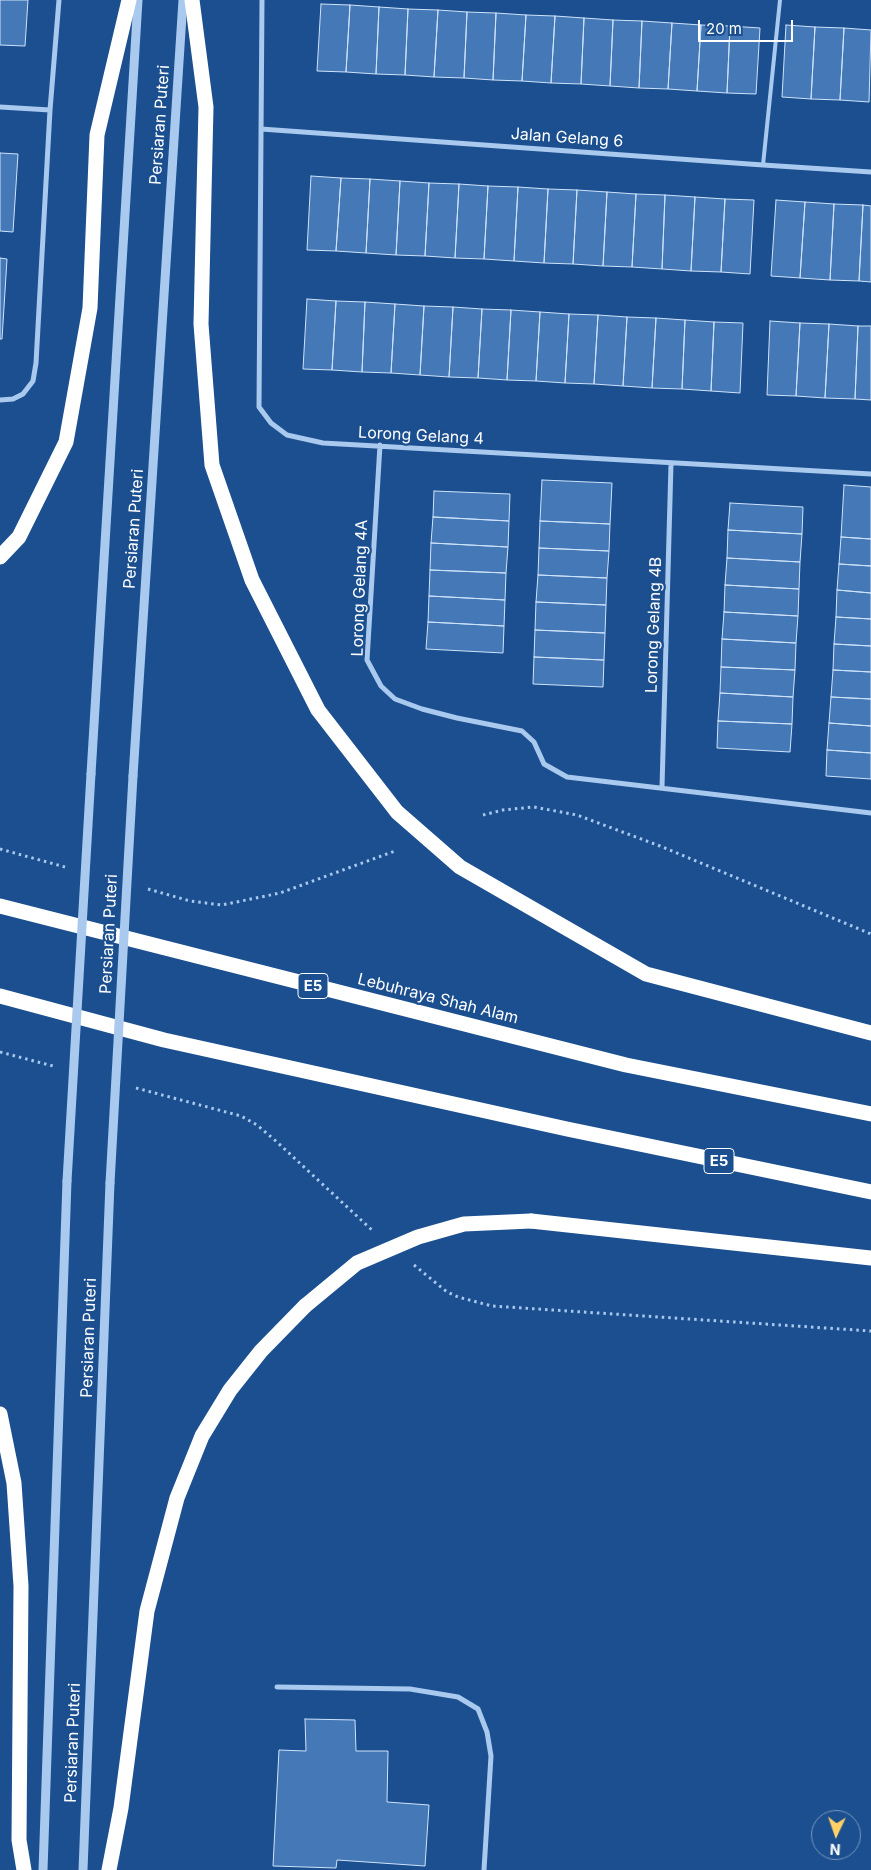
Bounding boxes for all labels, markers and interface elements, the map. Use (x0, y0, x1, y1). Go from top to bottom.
scale bar (701, 10, 796, 42)
text: 20 m (706, 19, 742, 38)
street label: Persiaran Puteri (146, 64, 174, 186)
street label: Jalan Gelang 6 (510, 124, 624, 152)
street label: Lorong Gelang 4 (358, 423, 484, 449)
street label: Persiaran Puteri (120, 468, 148, 590)
street label: Lorong Gelang 4A (348, 519, 372, 657)
street label: Lorong Gelang 4B (642, 556, 666, 694)
street label: Persiaran Puteri (96, 874, 122, 994)
street label: Lebuhraya Shah Alam (356, 970, 520, 1028)
road number: E5 (298, 974, 328, 998)
road number: E5 (704, 1148, 734, 1174)
street label: Persiaran Puteri (77, 1278, 101, 1398)
street label: Persiaran Puteri (61, 1683, 85, 1803)
north arrow (811, 1810, 861, 1860)
text: N (829, 1841, 841, 1858)

